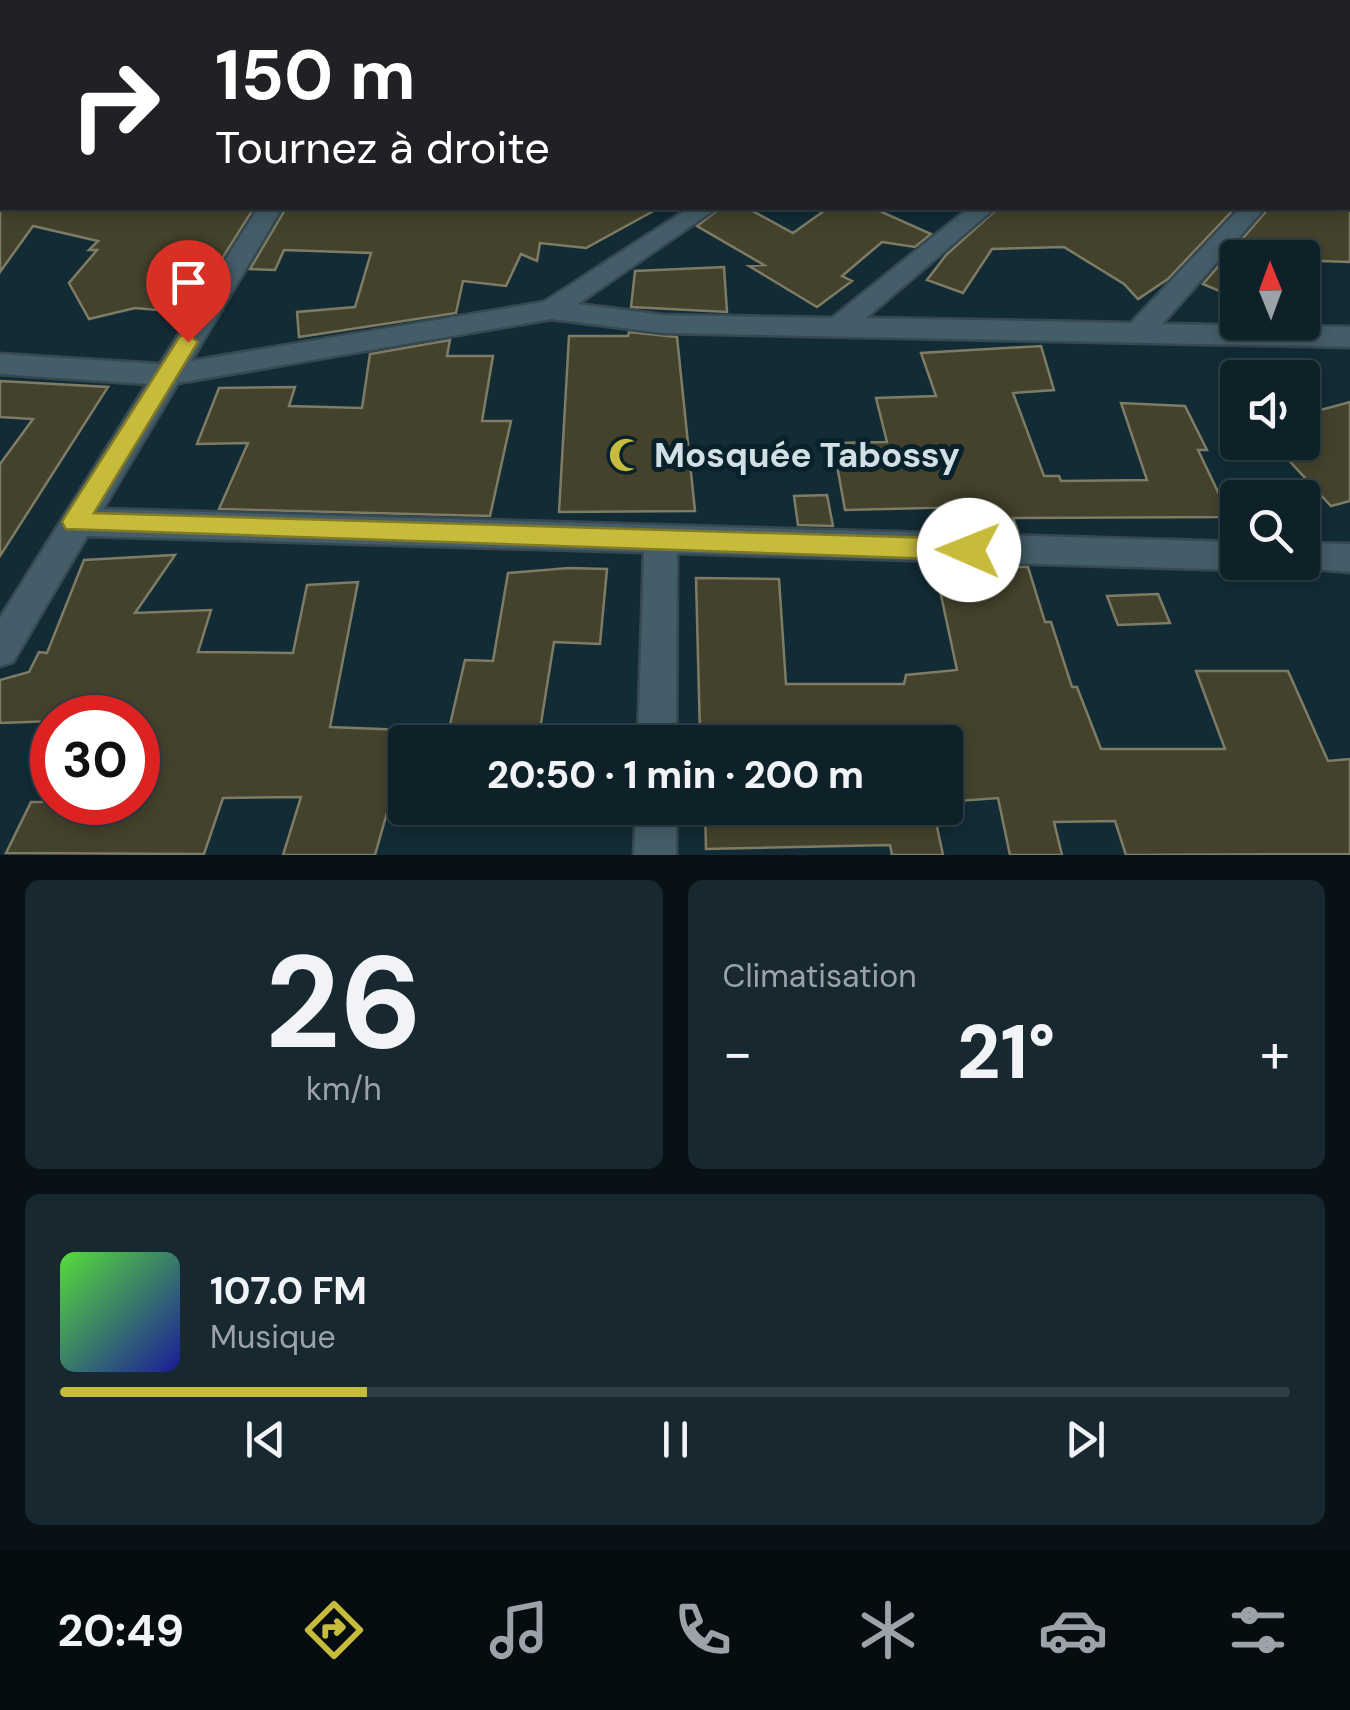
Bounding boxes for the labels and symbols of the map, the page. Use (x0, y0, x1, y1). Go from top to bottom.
pin (146, 240, 231, 343)
north arrow (1220, 240, 1320, 340)
place label: Mosquée Tabossy (654, 432, 960, 478)
mosque icon: Mosquée Tabossy (607, 436, 645, 474)
position arrow (917, 498, 1021, 602)
speed limit sign: 30 (30, 695, 160, 825)

